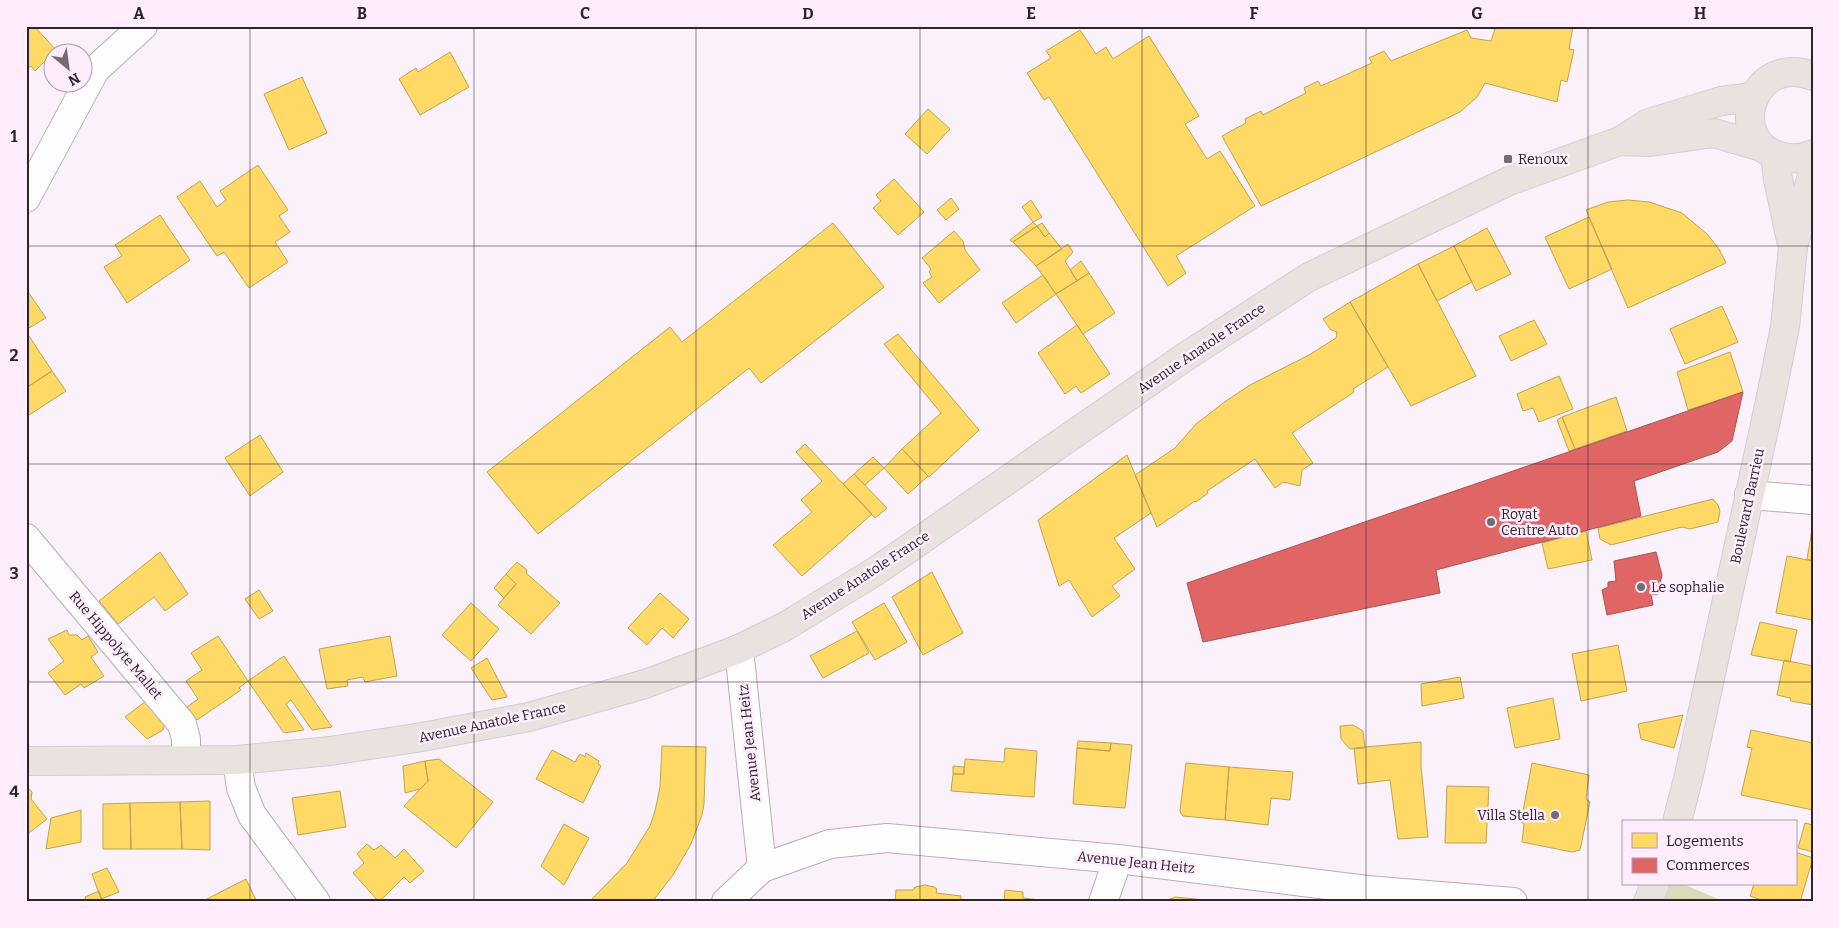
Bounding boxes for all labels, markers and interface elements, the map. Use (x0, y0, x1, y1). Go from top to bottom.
text: A (133, 4, 145, 23)
text: B (357, 4, 367, 23)
text: C (580, 4, 590, 23)
text: D (802, 4, 814, 23)
text: E (1026, 4, 1036, 23)
text: F (1250, 4, 1259, 23)
text: G (1471, 4, 1483, 23)
text: H (1694, 4, 1707, 23)
north arrow (42, 42, 92, 92)
text: N (65, 69, 83, 89)
text: 1 (11, 127, 18, 146)
place label: Renoux (1518, 151, 1568, 168)
marker: Renoux (1502, 153, 1514, 165)
street label: Avenue Anatole France (1134, 299, 1268, 397)
text: 2 (9, 346, 19, 365)
street label: Boulevard Barrieu (1727, 447, 1768, 565)
place label: Royat Centre Auto (1501, 506, 1579, 539)
marker: Royat Centre Auto (1485, 516, 1497, 528)
street label: Avenue Anatole France (798, 527, 933, 623)
text: 3 (9, 564, 19, 583)
place label: Le sophalie (1651, 579, 1724, 596)
marker: Le sophalie (1635, 581, 1647, 593)
street label: Rue Hippolyte Mallet (66, 588, 166, 703)
street label: Avenue Jean Heitz (735, 683, 764, 803)
street label: Avenue Anatole France (417, 699, 567, 746)
text: 4 (9, 782, 19, 801)
place label: Villa Stella (1477, 807, 1545, 824)
marker: Villa Stella (1549, 809, 1561, 821)
legend (1622, 820, 1796, 886)
text: Logements (1666, 832, 1744, 850)
street label: Avenue Jean Heitz (1076, 848, 1196, 877)
text: Commerces (1666, 856, 1750, 874)

